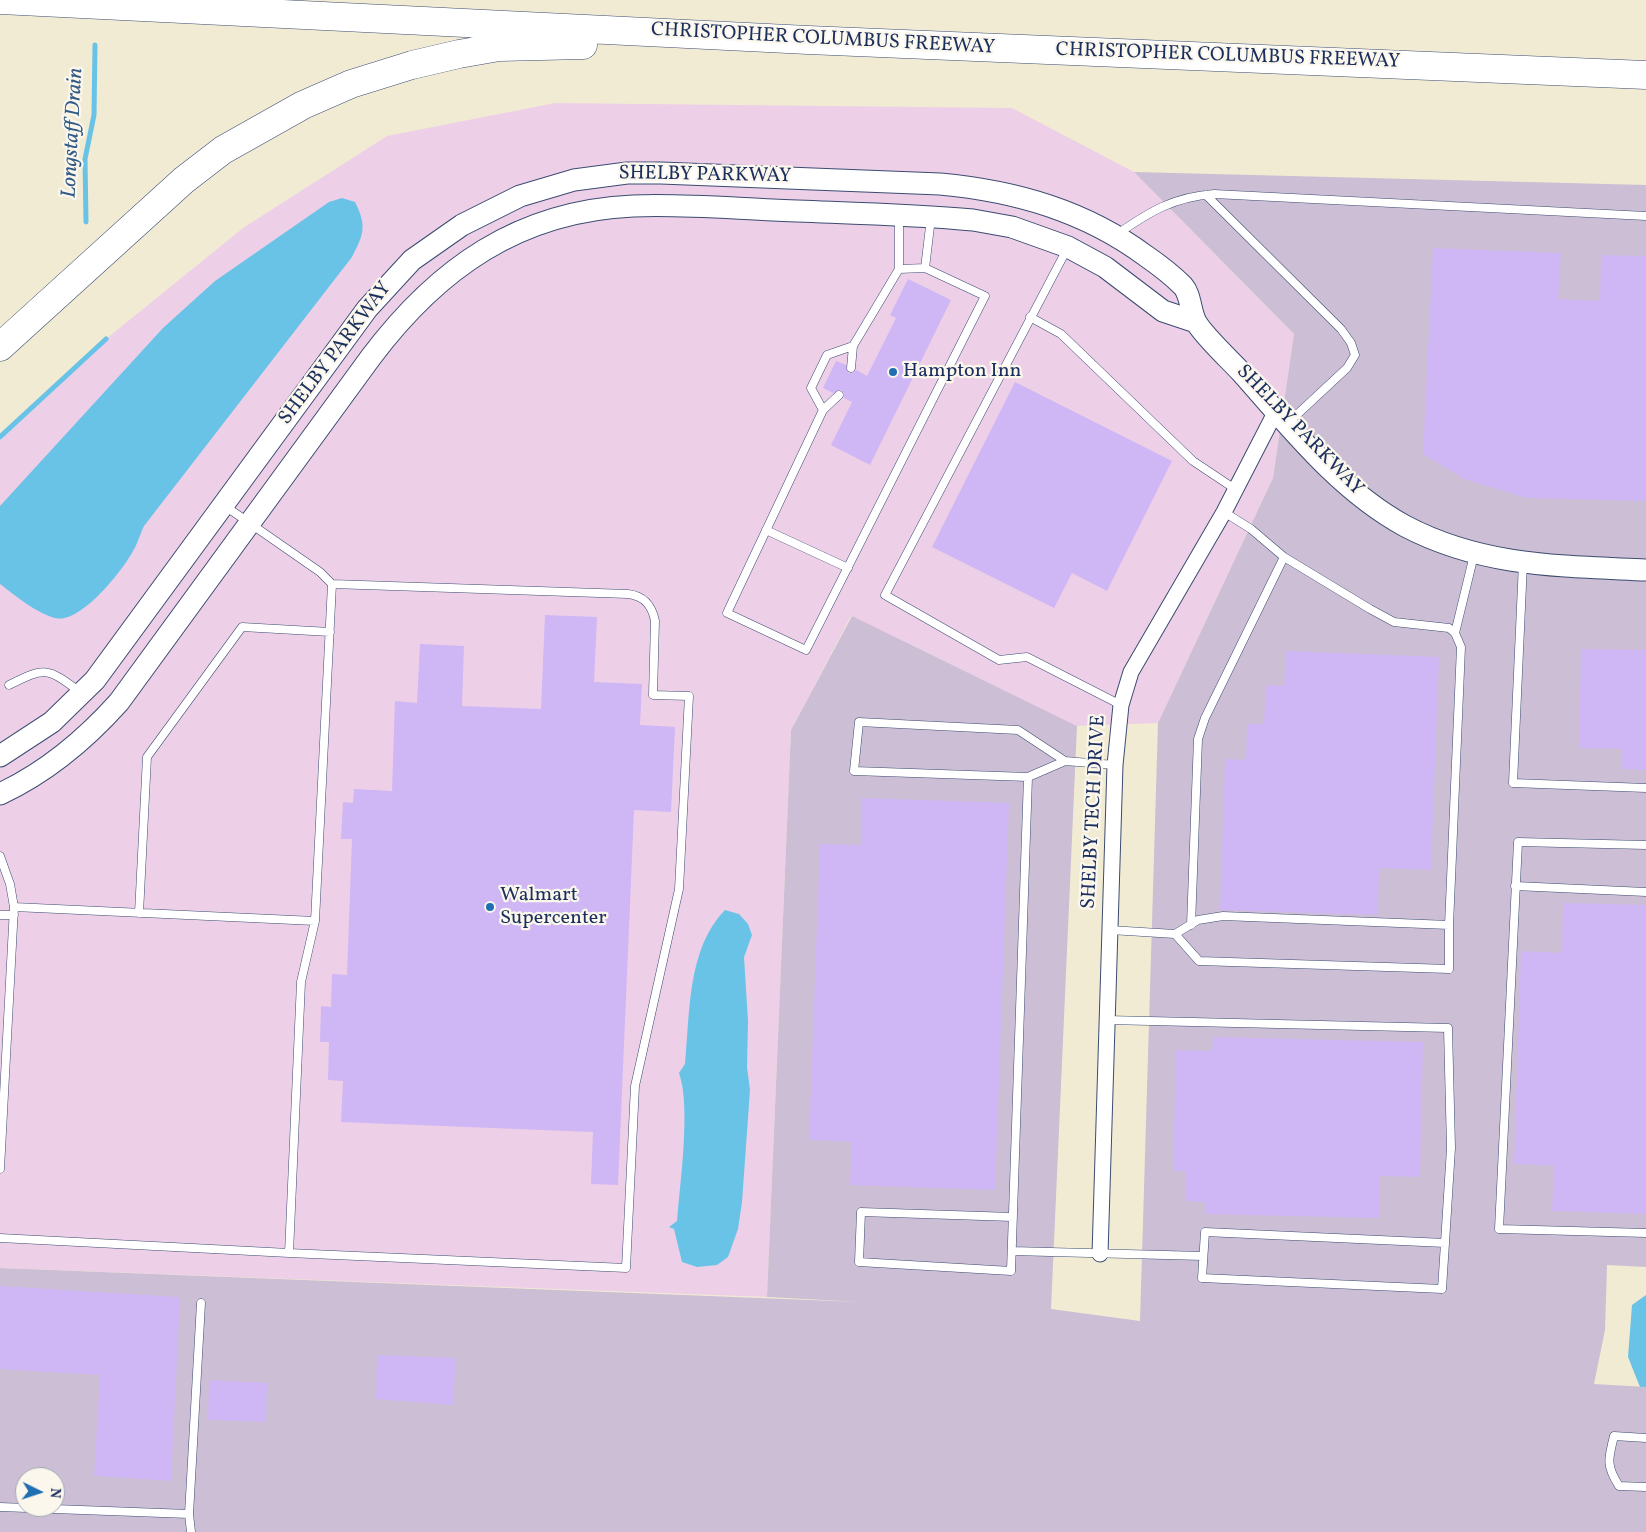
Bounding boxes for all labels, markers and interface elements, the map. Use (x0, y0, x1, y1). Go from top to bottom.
street label: CHRISTOPHER COLUMBUS FREEWAY (650, 19, 996, 61)
street label: CHRISTOPHER COLUMBUS FREEWAY (1055, 39, 1401, 75)
water label: Longstaff Drain (58, 67, 90, 199)
street label: SHELBY PARKWAY (618, 162, 792, 190)
street label: SHELBY PARKWAY (274, 278, 398, 430)
place label: Hampton Inn (903, 360, 1022, 384)
street label: SHELBY PARKWAY (1230, 360, 1368, 502)
marker: Hampton Inn (887, 366, 899, 378)
street label: SHELBY TECH DRIVE (1078, 714, 1112, 910)
place label: Walmart Supercenter (500, 884, 607, 931)
marker: Walmart Supercenter (484, 901, 496, 913)
north arrow (15, 1467, 65, 1517)
text: N (45, 1487, 64, 1499)

